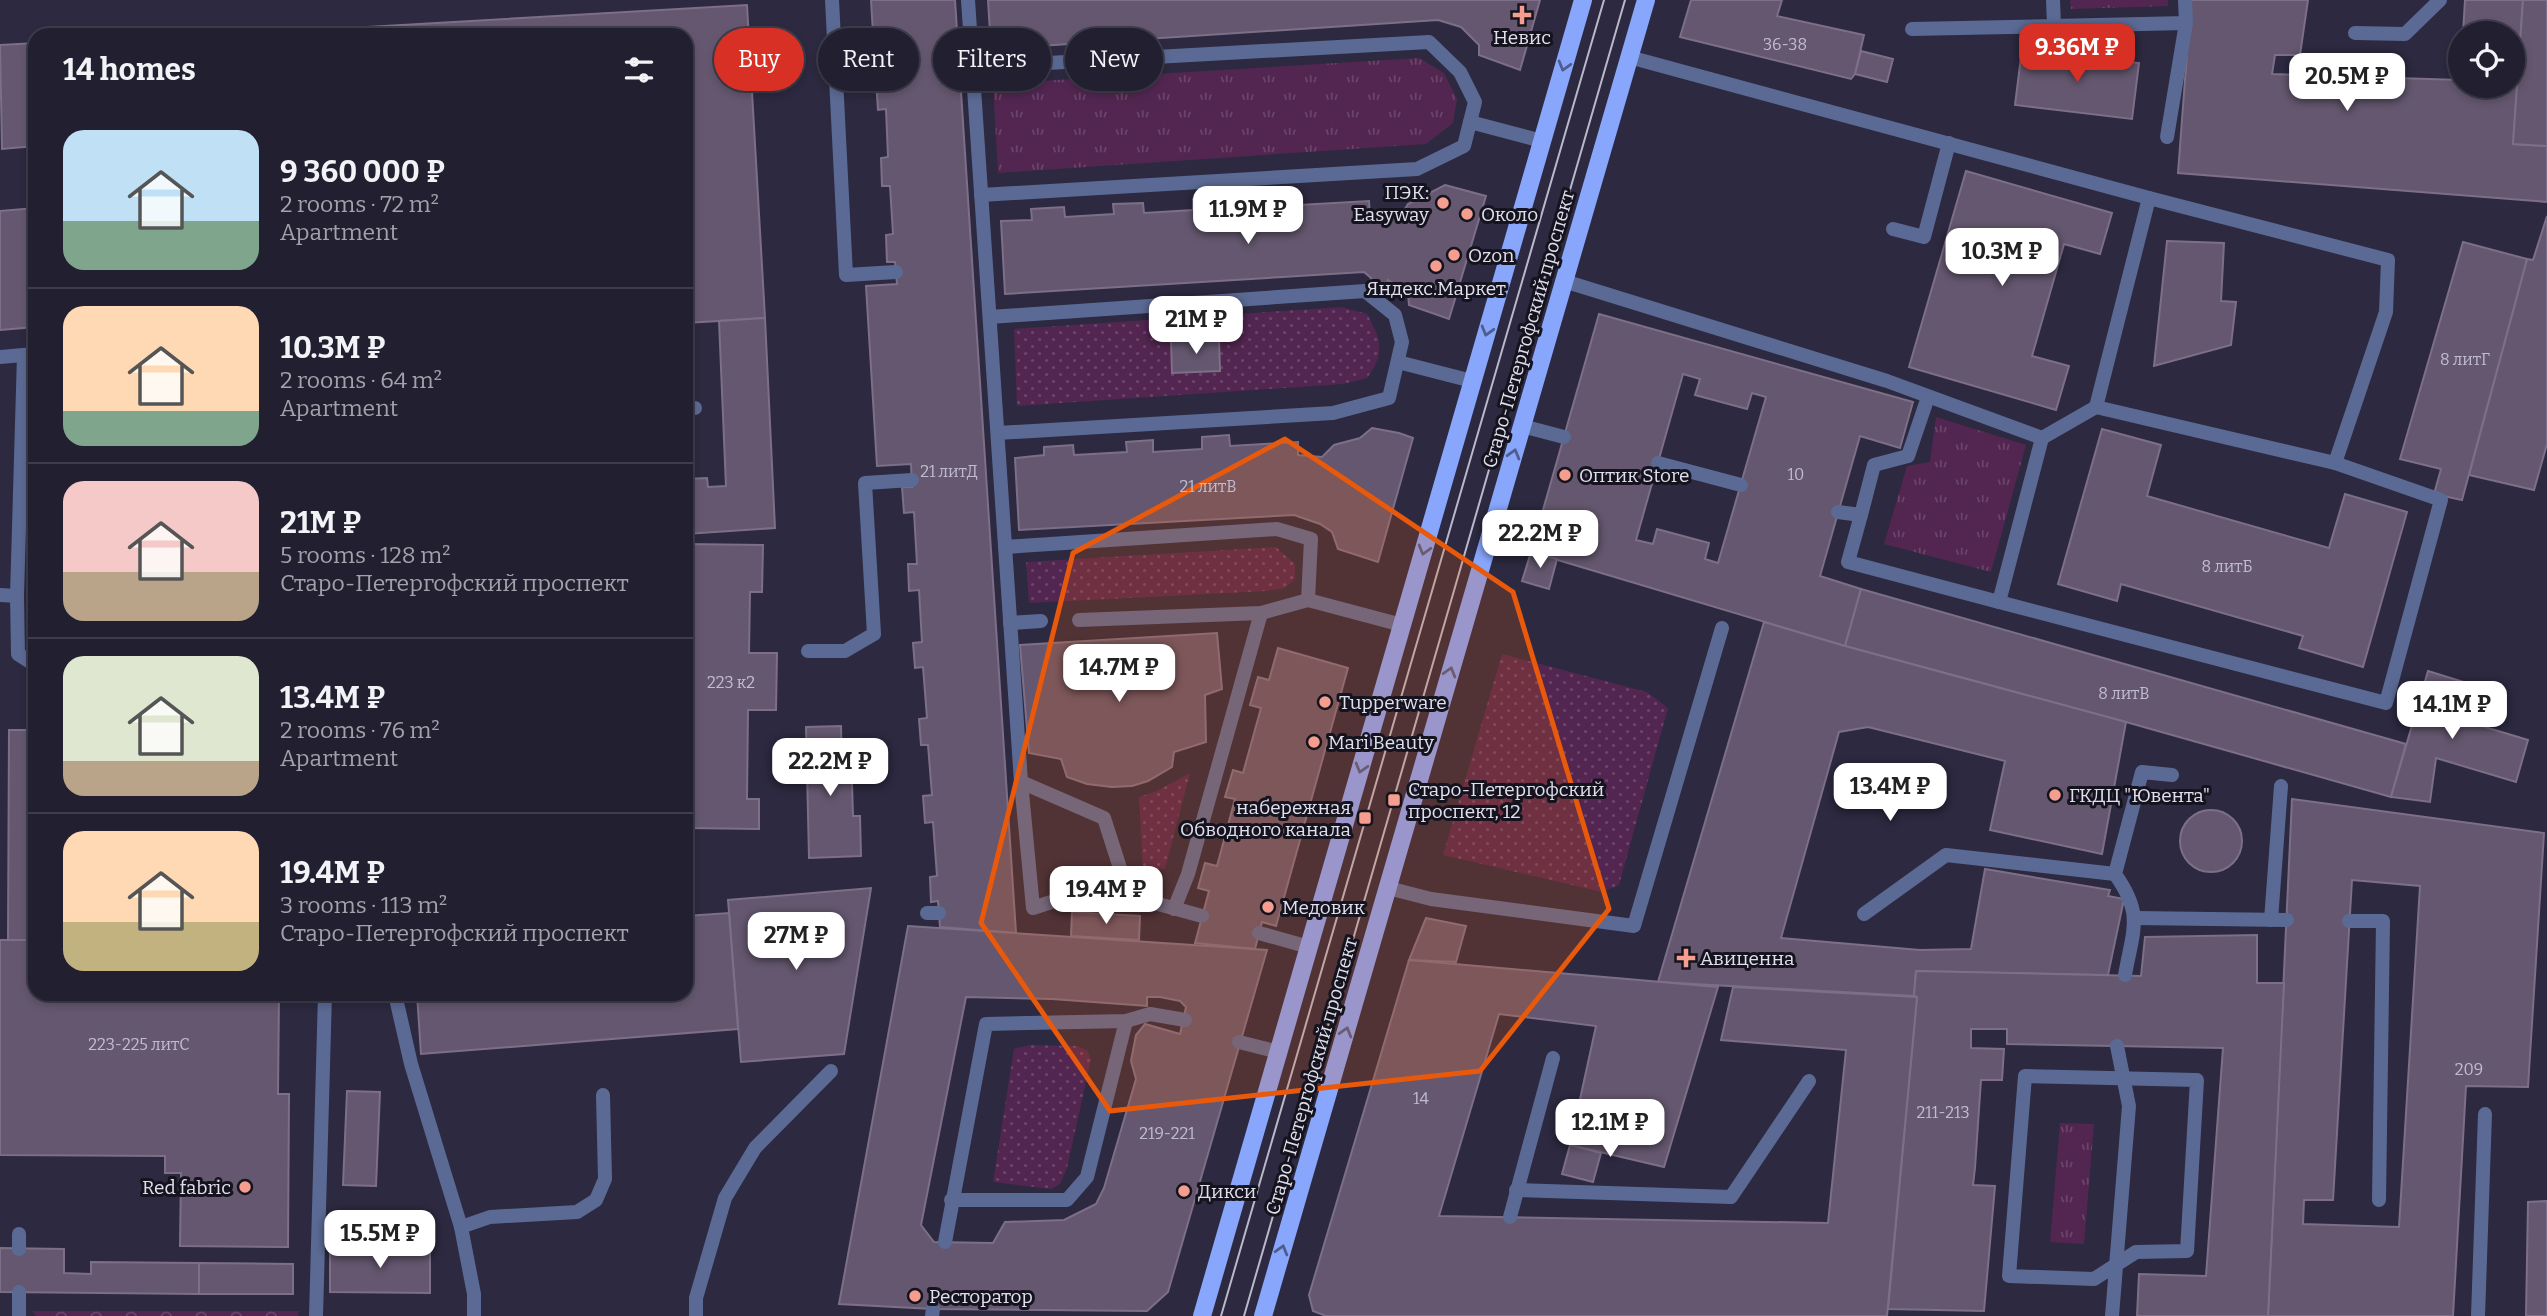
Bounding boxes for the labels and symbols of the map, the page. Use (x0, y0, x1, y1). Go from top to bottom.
marker: Невис (1514, 7, 1530, 23)
pin: 9.36M ₽ (2012, 24, 2142, 84)
place label: Невис (1493, 26, 1551, 49)
house number: 36-38 (1763, 35, 1807, 54)
pin: 20.5M ₽ (2282, 54, 2412, 113)
one-way arrow (1557, 59, 1572, 71)
place label: ПЭК: Easyway (1353, 181, 1430, 226)
pin: 11.9M ₽ (1183, 187, 1313, 246)
street label: Старо-Петергофский проспект (1478, 187, 1579, 471)
marker: ПЭК: Easyway (1435, 195, 1451, 211)
place label: Около (1481, 203, 1538, 226)
marker: Около (1459, 206, 1475, 222)
pin: 10.3M ₽ (1937, 229, 2067, 288)
place label: Ozon (1468, 244, 1514, 267)
marker: Ozon (1446, 247, 1462, 263)
marker: Яндекс.Маркет (1428, 258, 1444, 274)
place label: Яндекс.Маркет (1366, 277, 1506, 300)
pin: 21M ₽ (1147, 296, 1245, 356)
one-way arrow (1481, 325, 1496, 337)
house number: 8 литГ (2440, 350, 2490, 369)
one-way arrow (1505, 448, 1520, 460)
house number: 21 литД (920, 462, 978, 481)
place label: Оптик Store (1579, 464, 1689, 487)
house number: 10 (1788, 465, 1804, 484)
marker: Оптик Store (1557, 467, 1573, 483)
house number: 21 литВ (1180, 477, 1236, 496)
pin: 22.2M ₽ (1475, 510, 1605, 570)
one-way arrow (1418, 544, 1432, 556)
house number: 8 литБ (2201, 557, 2253, 576)
pin: 14.7M ₽ (1054, 644, 1184, 704)
one-way arrow (1442, 667, 1457, 679)
house number: 223 к2 (707, 673, 755, 692)
pin: 14.1M ₽ (2387, 682, 2517, 741)
house number: 8 литВ (2098, 684, 2150, 703)
place label: Tupperware (1339, 691, 1447, 714)
marker: Tupperware (1317, 694, 1333, 710)
place label: Mari Beauty (1328, 731, 1435, 754)
marker: Mari Beauty (1306, 734, 1322, 750)
pin: 22.2M ₽ (765, 738, 895, 798)
one-way arrow (1354, 762, 1369, 774)
pin: 13.4M ₽ (1825, 764, 1955, 823)
place label: Старо-Петергофский проспект, 12 (1408, 778, 1604, 823)
place label: ГКДЦ "Ювента" (2069, 784, 2210, 807)
marker: ГКДЦ "Ювента" (2047, 787, 2063, 803)
marker: Старо-Петергофский проспект, 12 (1386, 792, 1402, 808)
place label: набережная Обводного канала (1180, 796, 1352, 841)
marker: набережная Обводного канала (1357, 810, 1373, 826)
pin: 19.4M ₽ (1041, 866, 1171, 926)
place label: Медовик (1282, 896, 1366, 919)
marker: Медовик (1260, 899, 1276, 915)
pin: 27M ₽ (747, 912, 845, 972)
street label: Старо-Петергофский проспект (1261, 934, 1362, 1218)
place label: Авиценна (1700, 947, 1795, 970)
marker: Авиценна (1678, 950, 1694, 966)
one-way arrow (1337, 1026, 1352, 1038)
house number: 223-225 литС (88, 1035, 190, 1054)
house number: 209 (2455, 1060, 2483, 1079)
house number: 14 (1413, 1089, 1430, 1108)
pin: 12.1M ₽ (1545, 1100, 1675, 1159)
house number: 211-213 (1916, 1103, 1970, 1122)
house number: 219-221 (1139, 1124, 1195, 1143)
place label: Red fabric (142, 1176, 231, 1199)
marker: Red fabric (237, 1179, 253, 1195)
place label: Дикси (1198, 1180, 1256, 1203)
marker: Дикси (1176, 1183, 1192, 1199)
pin: 15.5M ₽ (315, 1210, 445, 1270)
one-way arrow (1274, 1245, 1289, 1257)
place label: Ресторатор (929, 1285, 1033, 1308)
marker: Ресторатор (907, 1288, 923, 1304)

